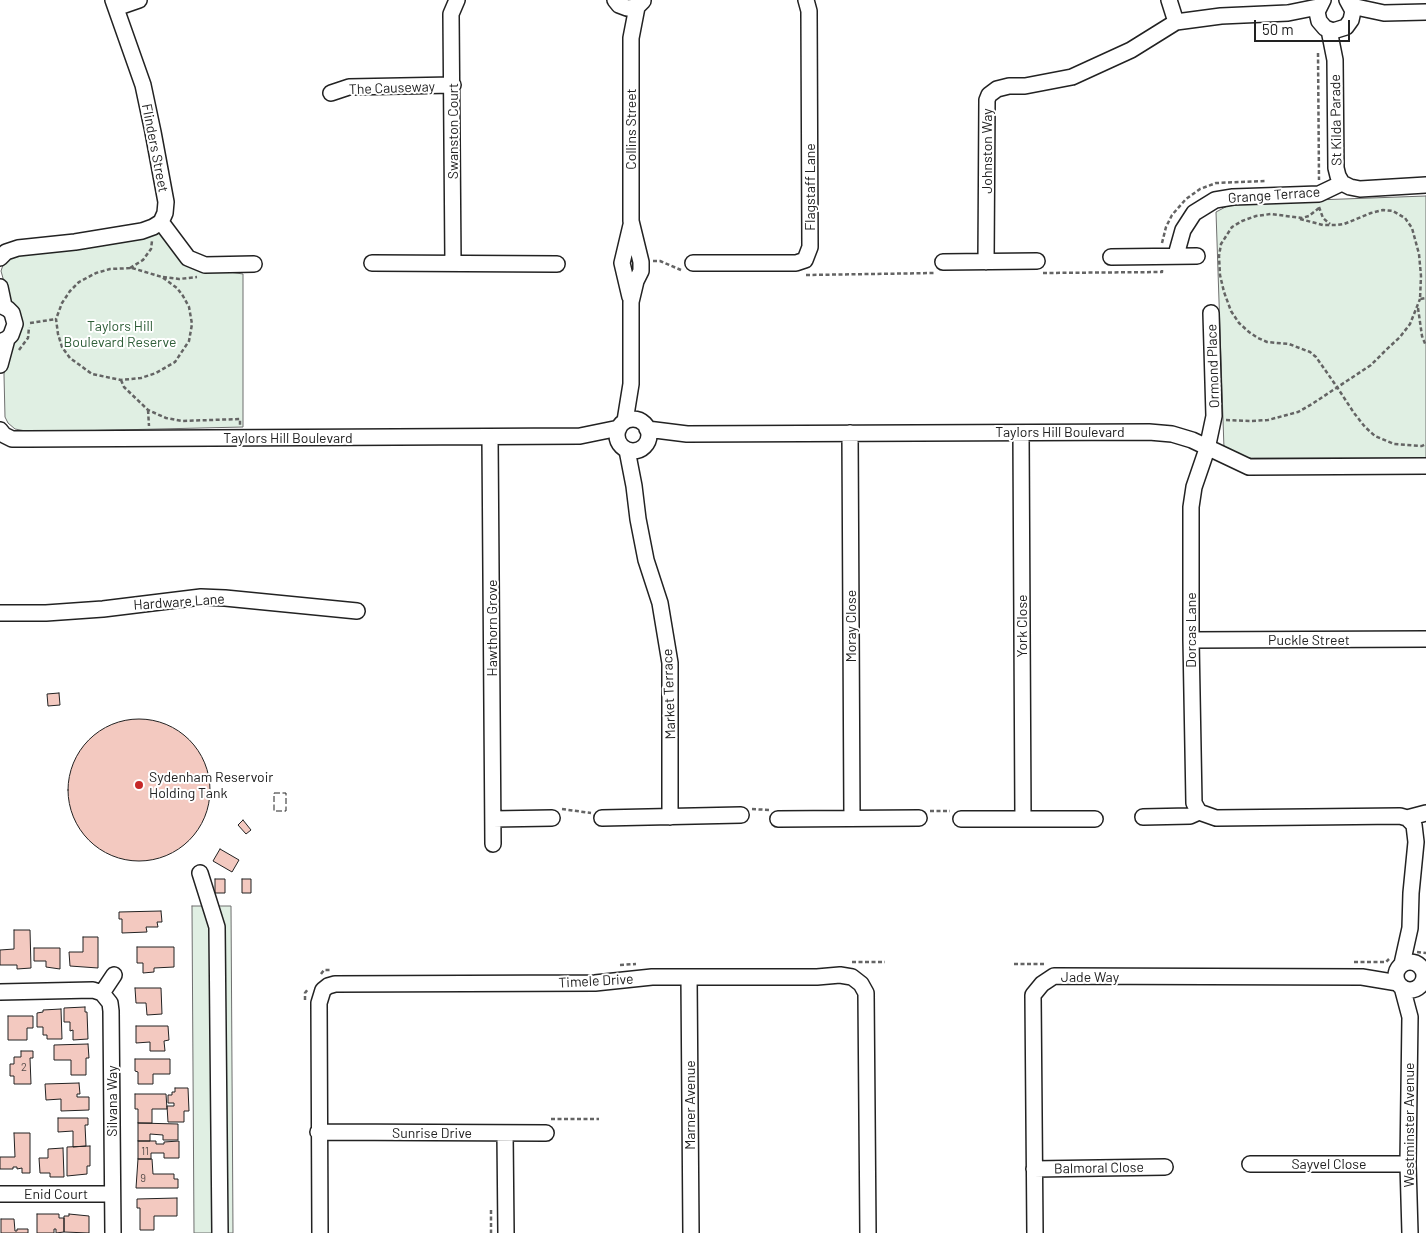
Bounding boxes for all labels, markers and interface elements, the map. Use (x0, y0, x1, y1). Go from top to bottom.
scale bar (1256, 10, 1352, 42)
text: 50 m (1262, 20, 1294, 38)
street label: St Kilda Parade (1327, 74, 1345, 166)
street label: The Causeway (349, 78, 435, 98)
street label: Swanston Court (445, 83, 461, 179)
street label: Collins Street (623, 88, 639, 170)
street label: Flinders Street (138, 102, 172, 194)
street label: Johnston Way (979, 108, 995, 194)
street label: Flagstaff Lane (802, 143, 818, 231)
street label: Grange Terrace (1227, 183, 1321, 207)
park label: Taylors Hill Boulevard Reserve (64, 318, 176, 351)
street label: Ormond Place (1203, 324, 1223, 408)
street label: Taylors Hill Boulevard (995, 424, 1125, 440)
street label: Taylors Hill Boulevard (223, 430, 353, 446)
street label: Hawthorn Grove (484, 580, 500, 676)
street label: Hardware Lane (133, 590, 225, 614)
street label: Moray Close (843, 590, 859, 662)
street label: Dorcas Lane (1183, 592, 1199, 668)
street label: York Close (1014, 594, 1030, 658)
street label: Puckle Street (1268, 632, 1350, 648)
street label: Market Terrace (659, 648, 679, 740)
place label: Sydenham Reservoir Holding Tank (149, 769, 273, 802)
marker: Sydenham Reservoir Holding Tank (133, 779, 145, 791)
street label: Jade Way (1061, 969, 1119, 985)
street label: Timele Drive (558, 971, 634, 991)
house number: 2 (21, 1060, 27, 1074)
street label: Marner Avenue (682, 1060, 698, 1150)
street label: Westminster Avenue (1401, 1063, 1417, 1187)
street label: Silvana Way (104, 1065, 120, 1137)
street label: Sunrise Drive (392, 1125, 472, 1141)
house number: 11 (141, 1144, 149, 1158)
street label: Sayvel Close (1291, 1156, 1367, 1172)
street label: Balmoral Close (1054, 1159, 1144, 1177)
house number: 9 (140, 1171, 146, 1185)
street label: Enid Court (24, 1186, 88, 1202)

